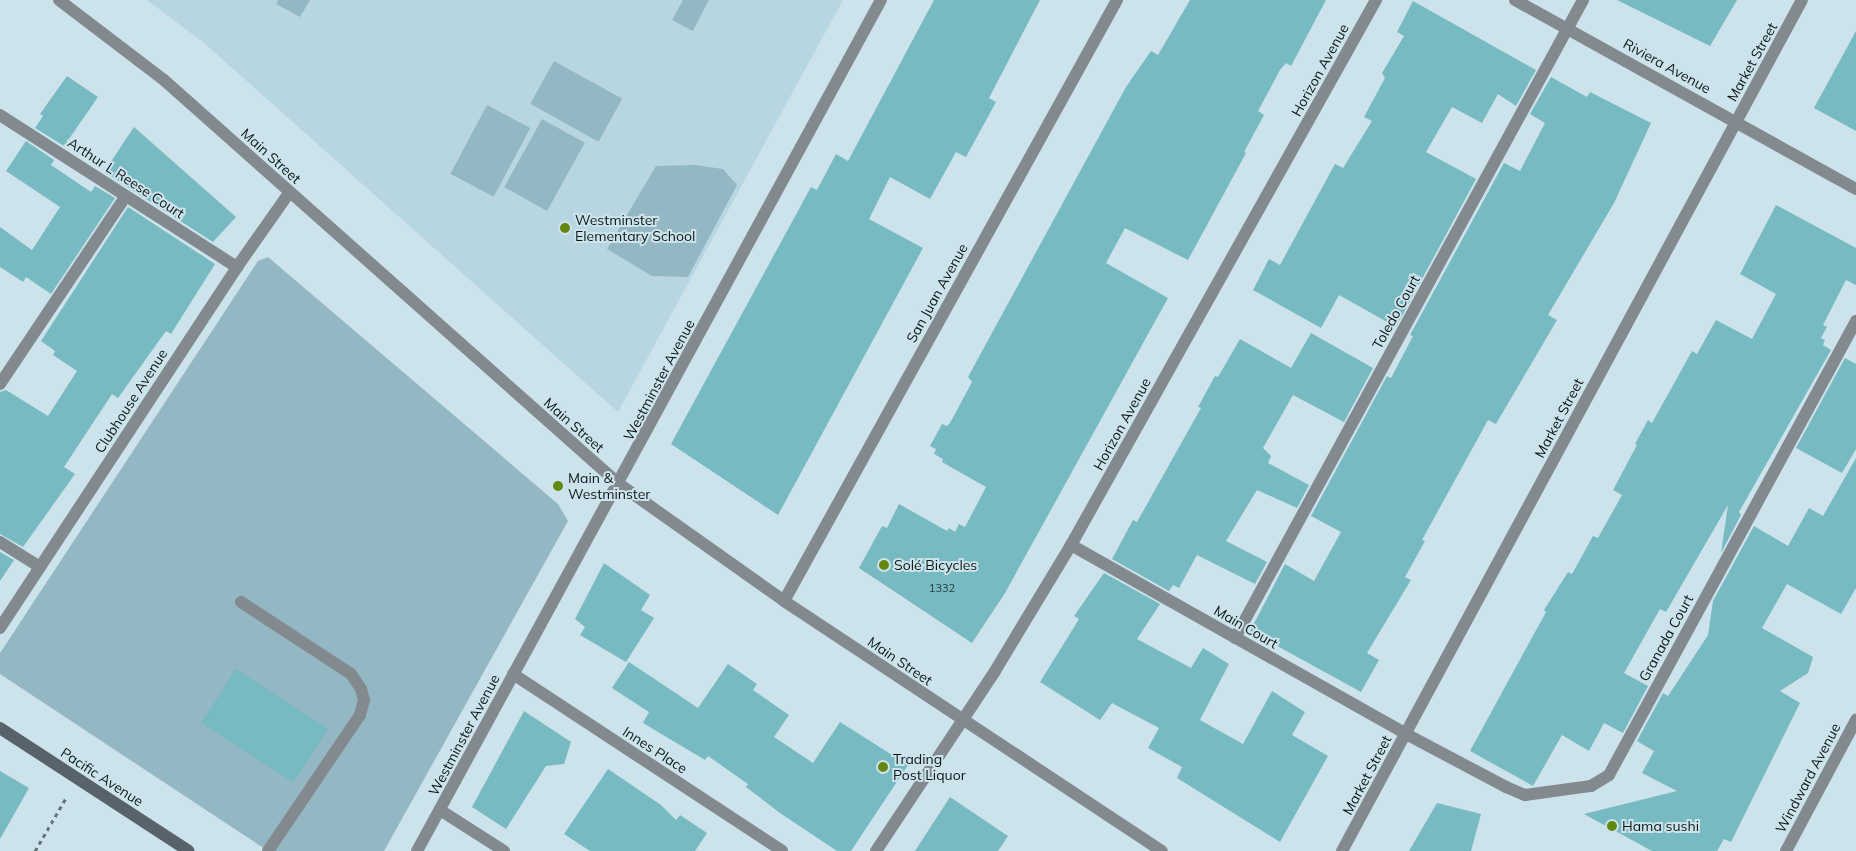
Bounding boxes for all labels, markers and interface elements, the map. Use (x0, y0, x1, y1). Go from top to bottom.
street label: Market Street (1723, 20, 1781, 104)
street label: Horizon Avenue (1288, 21, 1352, 119)
street label: Riviera Avenue (1620, 35, 1714, 97)
street label: Main Street (238, 125, 304, 187)
street label: Arthur L Reese Court (65, 134, 187, 222)
place label: Westminster Elementary School (575, 212, 695, 244)
marker: Westminster Elementary School (559, 222, 571, 234)
street label: San Juan Avenue (903, 241, 971, 345)
street label: Toledo Court (1369, 272, 1423, 352)
street label: Westminster Avenue (620, 317, 698, 443)
street label: Clubhouse Avenue (91, 346, 171, 456)
street label: Horizon Avenue (1090, 375, 1154, 473)
street label: Market Street (1531, 375, 1587, 461)
street label: Main Street (540, 394, 608, 456)
place label: Main & Westminster (568, 470, 650, 502)
marker: Main & Westminster (552, 480, 564, 492)
place label: Solé Bicycles (894, 557, 977, 573)
marker: Solé Bicycles (878, 559, 890, 571)
house number: 1332 (929, 581, 955, 595)
street label: Granada Court (1635, 592, 1697, 684)
street label: Main Court (1211, 602, 1281, 652)
street label: Main Street (864, 633, 936, 689)
street label: Westminster Avenue (425, 672, 503, 798)
street label: Windward Avenue (1772, 720, 1844, 836)
street label: Innes Place (620, 723, 690, 777)
street label: Market Street (1339, 732, 1395, 818)
street label: Pacific Avenue (58, 744, 146, 810)
place label: Trading Post Liquor (893, 751, 966, 784)
marker: Trading Post Liquor (877, 761, 889, 773)
place label: Hama sushi (1622, 818, 1699, 834)
marker: Hama sushi (1606, 820, 1618, 832)

